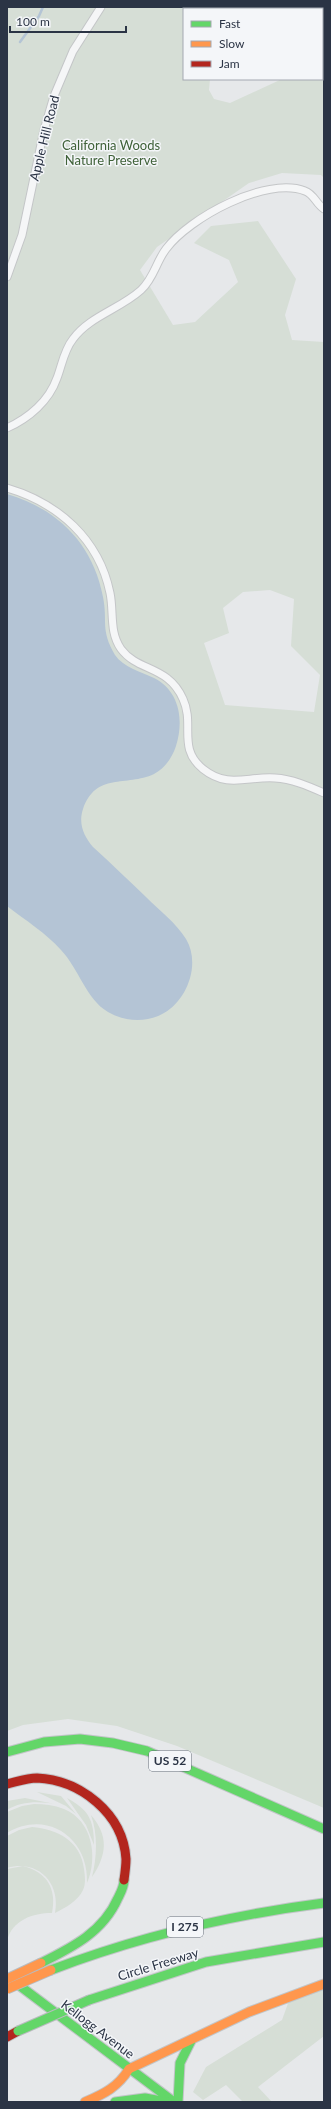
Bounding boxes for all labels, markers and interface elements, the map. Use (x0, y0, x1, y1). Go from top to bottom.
scale bar (10, 8, 126, 34)
legend (183, 8, 323, 80)
text: 100 m (16, 14, 50, 29)
text: Fast (219, 16, 241, 31)
text: Slow (219, 36, 245, 51)
text: Jam (219, 56, 240, 71)
street label: Apple Hill Road (26, 93, 62, 183)
park label: California Woods Nature Preserve (62, 137, 160, 168)
road number: US 52 (149, 1751, 191, 1771)
road number: I 275 (167, 1917, 203, 1937)
street label: Circle Freeway (116, 1944, 201, 1984)
street label: Kellogg Avenue (58, 1996, 138, 2062)

